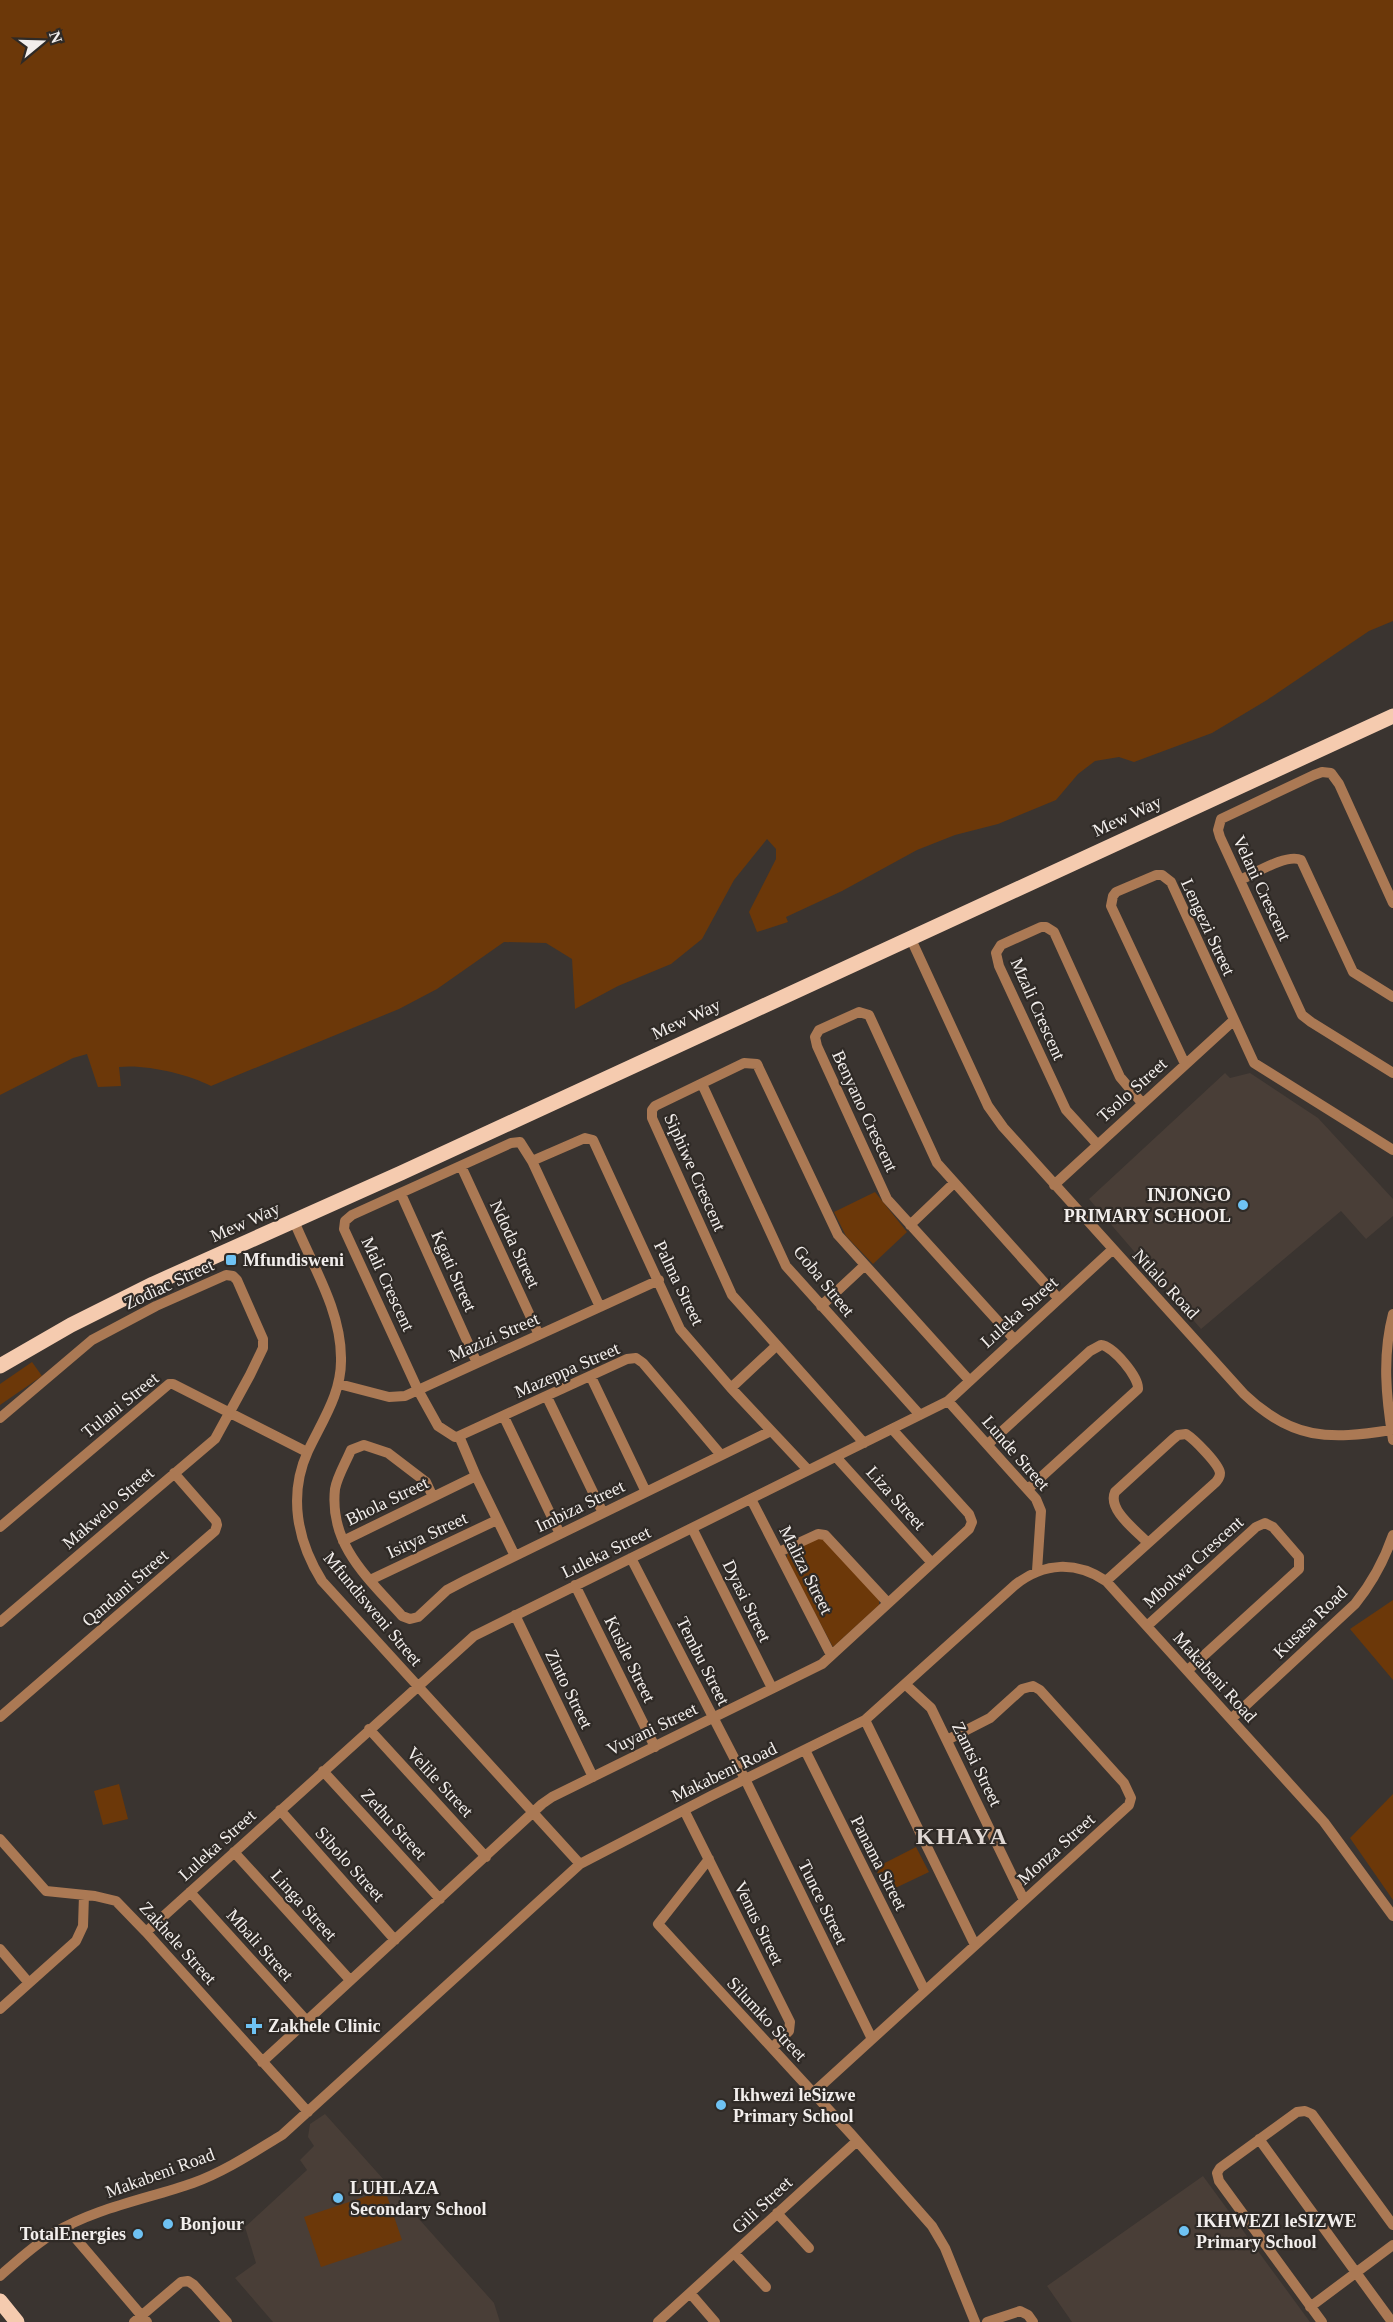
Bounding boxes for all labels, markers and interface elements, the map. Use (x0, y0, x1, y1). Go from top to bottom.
north arrow (12, 12, 72, 72)
text: N (46, 29, 66, 46)
street label: Mew Way (1089, 791, 1165, 841)
street label: Velani Crescent (1229, 832, 1295, 944)
street label: Lengezi Street (1177, 875, 1239, 979)
street label: Mzali Crescent (1007, 955, 1069, 1063)
street label: Mew Way (648, 994, 724, 1044)
street label: Benyano Crescent (828, 1047, 902, 1175)
street label: Tsolo Street (1093, 1054, 1171, 1126)
street label: Siphiwe Crescent (660, 1110, 730, 1234)
place label: INJONGO PRIMARY SCHOOL (1064, 1185, 1231, 1226)
street label: Ndoda Street (486, 1197, 544, 1291)
street label: Mew Way (207, 1198, 283, 1246)
marker: INJONGO PRIMARY SCHOOL (1236, 1198, 1250, 1212)
street label: Kgati Street (427, 1227, 481, 1315)
street label: Mali Crescent (357, 1234, 419, 1334)
street label: Palma Street (650, 1238, 708, 1328)
street label: Goba Street (789, 1241, 859, 1321)
street label: Ntlalo Road (1129, 1245, 1203, 1323)
place label: Mfundisweni (243, 1250, 344, 1270)
marker: Mfundisweni (224, 1253, 238, 1267)
street label: Zodiac Street (121, 1255, 217, 1313)
street label: Luleka Street (976, 1272, 1062, 1352)
street label: Mazizi Street (446, 1308, 542, 1366)
street label: Mazeppa Street (512, 1338, 622, 1402)
street label: Tulani Street (78, 1368, 162, 1442)
street label: Lunde Street (978, 1412, 1054, 1494)
street label: Liza Street (862, 1462, 930, 1534)
street label: Makwelo Street (58, 1463, 158, 1553)
street label: Bhola Street (342, 1472, 432, 1530)
street label: Imbiza Street (532, 1476, 628, 1536)
street label: Isitya Street (384, 1508, 470, 1562)
street label: Mbolwa Crescent (1139, 1512, 1247, 1612)
street label: Luleka Street (558, 1522, 654, 1582)
street label: Maliza Street (775, 1522, 837, 1618)
street label: Qandani Street (78, 1545, 172, 1631)
street label: Mfundisweni Street (320, 1548, 426, 1670)
street label: Dyasi Street (719, 1557, 775, 1645)
street label: Kusasa Road (1269, 1582, 1351, 1662)
street label: Kusile Street (601, 1613, 659, 1705)
street label: Tembu Street (672, 1614, 734, 1708)
street label: Makabeni Road (1169, 1628, 1261, 1726)
street label: Zinto Street (541, 1646, 597, 1732)
street label: Vuyani Street (603, 1698, 701, 1760)
street label: Zantsi Street (948, 1719, 1006, 1809)
street label: Makabeni Road (668, 1738, 780, 1806)
street label: Velile Street (403, 1743, 477, 1821)
street label: Zethu Street (357, 1784, 431, 1864)
street label: Luleka Street (174, 1805, 260, 1885)
street label: Monza Street (1013, 1809, 1099, 1889)
street label: Panama Street (847, 1812, 911, 1914)
street label: Sibolo Street (311, 1823, 389, 1905)
district label: KHAYA (916, 1823, 1008, 1849)
street label: Tunce Street (794, 1857, 852, 1947)
street label: Linga Street (267, 1865, 341, 1945)
street label: Venus Street (730, 1878, 788, 1968)
street label: Zakhele Street (136, 1897, 220, 1989)
street label: Mbali Street (223, 1905, 297, 1985)
street label: Silumko Street (723, 1973, 811, 2065)
place label: Zakhele Clinic (268, 2016, 381, 2036)
marker: Zakhele Clinic (245, 2017, 263, 2035)
place label: Ikhwezi leSizwe Primary School (733, 2085, 855, 2126)
marker: Ikhwezi leSizwe Primary School (714, 2098, 728, 2112)
street label: Makabeni Road (103, 2144, 217, 2202)
street label: Gili Street (728, 2172, 796, 2238)
place label: LUHLAZA Secondary School (350, 2178, 487, 2219)
marker: LUHLAZA Secondary School (331, 2191, 345, 2205)
place label: IKHWEZI leSIZWE Primary School (1196, 2211, 1357, 2252)
place label: Bonjour (180, 2214, 244, 2234)
marker: Bonjour (161, 2217, 175, 2231)
place label: TotalEnergies (20, 2224, 126, 2244)
marker: IKHWEZI leSIZWE Primary School (1177, 2224, 1191, 2238)
marker: TotalEnergies (131, 2227, 145, 2241)

